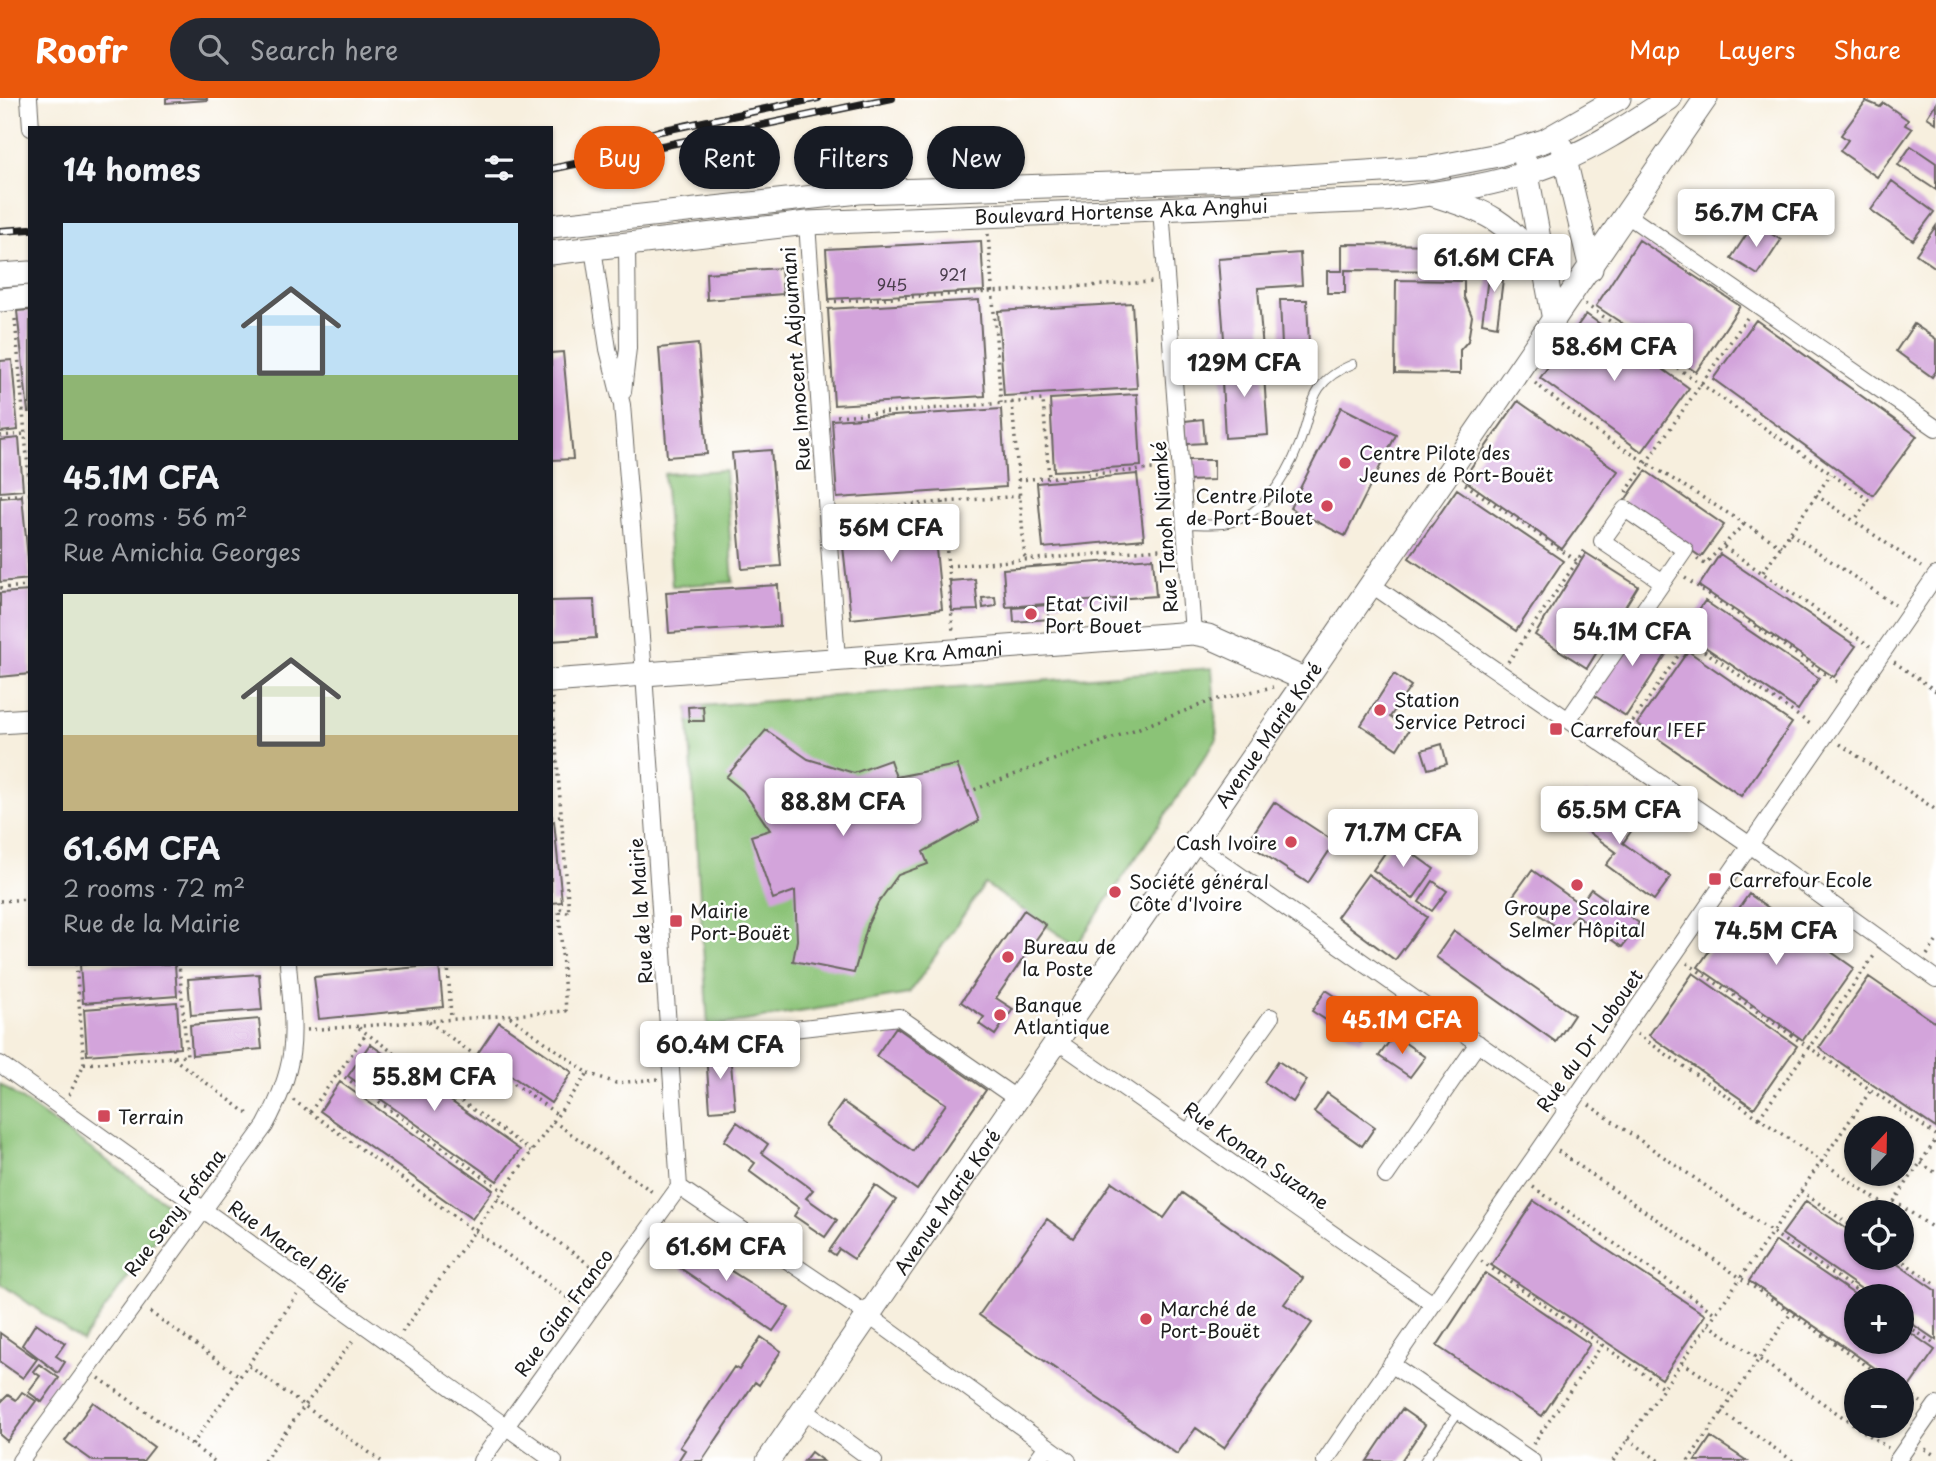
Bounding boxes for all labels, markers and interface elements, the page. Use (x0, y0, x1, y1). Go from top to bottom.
search box (170, 18, 660, 81)
text: Roofr (35, 24, 128, 74)
icon: search (194, 30, 232, 68)
text: Search here (250, 30, 398, 69)
text: Map (1629, 31, 1680, 67)
text: Layers (1718, 31, 1795, 67)
text: Share (1833, 31, 1901, 67)
chip: Buy (574, 126, 665, 189)
chip: Rent (679, 126, 780, 189)
chip: Filters (794, 126, 913, 189)
chip: New (927, 126, 1025, 189)
text: 14 homes (63, 146, 201, 191)
icon: filters (480, 149, 518, 187)
pin: 56.7M CFA (1676, 190, 1836, 249)
street label: Boulevard Hortense Aka Anghui (974, 191, 1268, 230)
text: 56.7M CFA (1694, 194, 1818, 229)
pin: 61.6M CFA (1414, 234, 1574, 294)
text: 61.6M CFA (1434, 239, 1554, 274)
street label: Rue Innocent Adjoumani (773, 246, 817, 472)
house number: 921 (939, 262, 967, 286)
icon: home (228, 268, 354, 394)
house number: 945 (877, 272, 907, 296)
pin: 58.6M CFA (1534, 324, 1694, 383)
text: 58.6M CFA (1551, 328, 1677, 363)
pin: 129M CFA (1172, 340, 1316, 399)
text: 129M CFA (1187, 344, 1301, 379)
place label: Centre Pilote des Jeunes de Port-Bouët (1359, 438, 1554, 488)
street label: Rue Tanoh Niamké (1144, 440, 1184, 614)
text: 45.1M CFA (63, 454, 220, 499)
marker: Centre Pilote des Jeunes de Port-Bouët (1337, 455, 1353, 471)
place label: Centre Pilote de Port-Bouet (1186, 481, 1313, 531)
marker: Centre Pilote de Port-Bouet (1319, 498, 1335, 514)
text: 2 rooms · 56 m² (63, 499, 248, 534)
pin: 56M CFA (826, 504, 956, 564)
text: 56M CFA (838, 509, 944, 544)
text: Rue Amichia Georges (63, 534, 301, 569)
place label: Etat Civil Port Bouet (1045, 589, 1142, 639)
marker: Etat Civil Port Bouet (1023, 606, 1039, 622)
pin: 54.1M CFA (1552, 608, 1712, 668)
text: 54.1M CFA (1572, 613, 1692, 648)
street label: Rue Kra Amani (862, 633, 1004, 672)
icon: home (228, 639, 354, 765)
street label: Avenue Marie Koré (1208, 656, 1328, 813)
place label: Station Service Petroci (1394, 685, 1526, 735)
marker: Station Service Petroci (1372, 702, 1388, 718)
place label: Carrefour IFEF (1570, 715, 1707, 743)
marker: Carrefour IFEF (1548, 721, 1564, 737)
pin: 88.8M CFA (763, 778, 923, 838)
text: 88.8M CFA (780, 783, 906, 818)
pin: 65.5M CFA (1539, 786, 1699, 846)
text: 65.5M CFA (1557, 791, 1681, 826)
pin: 71.7M CFA (1323, 810, 1483, 869)
text: 71.7M CFA (1344, 814, 1462, 849)
text: 61.6M CFA (63, 825, 221, 870)
place label: Cash Ivoire (1176, 828, 1277, 856)
marker: Cash Ivoire (1283, 834, 1299, 850)
street label: Rue de la Mairie (621, 837, 659, 985)
place label: Carrefour Ecole (1729, 865, 1872, 893)
place label: Société général Côte d'Ivoire (1129, 867, 1269, 917)
text: 2 rooms · 72 m² (63, 870, 245, 905)
marker: Carrefour Ecole (1707, 871, 1723, 887)
marker: Groupe Scolaire Selmer Hôpital (1569, 877, 1585, 893)
marker: Société général Côte d'Ivoire (1107, 884, 1123, 900)
place label: Groupe Scolaire Selmer Hôpital (1504, 893, 1650, 943)
place label: Mairie Port-Bouët (690, 896, 790, 946)
text: Rue de la Mairie (63, 905, 240, 940)
pin: 74.5M CFA (1696, 908, 1856, 967)
text: 74.5M CFA (1714, 912, 1838, 947)
marker: Mairie Port-Bouët (668, 913, 684, 929)
place label: Bureau de la Poste (1022, 932, 1116, 982)
marker: Bureau de la Poste (1000, 949, 1016, 965)
street label: Rue du Dr Lobouet (1529, 963, 1649, 1117)
place label: Banque Atlantique (1014, 990, 1110, 1040)
pin: 45.1M CFA (1322, 996, 1482, 1056)
text: 45.1M CFA (1342, 1001, 1462, 1036)
marker: Banque Atlantique (992, 1007, 1008, 1023)
pin: 60.4M CFA (640, 1021, 800, 1081)
text: 60.4M CFA (656, 1026, 784, 1061)
pin: 55.8M CFA (354, 1054, 514, 1113)
text: 55.8M CFA (372, 1058, 496, 1093)
street label: Rue Konan Suzane (1179, 1094, 1335, 1216)
place label: Terrain (118, 1102, 184, 1130)
marker: Terrain (96, 1108, 112, 1124)
north arrow (1844, 1116, 1914, 1186)
map controls (1844, 1116, 1914, 1438)
street label: Avenue Marie Koré (887, 1123, 1007, 1280)
street label: Rue Seny Fofana (117, 1142, 231, 1282)
street label: Rue Marcel Bilé (223, 1193, 355, 1299)
button: locate (1844, 1200, 1914, 1270)
pin: 61.6M CFA (646, 1224, 806, 1283)
text: 61.6M CFA (666, 1228, 786, 1263)
street label: Rue Gian Franco (507, 1242, 619, 1382)
button: + (1844, 1284, 1914, 1354)
place label: Marché de Port-Bouët (1160, 1294, 1260, 1344)
marker: Marché de Port-Bouët (1138, 1311, 1154, 1327)
button: − (1844, 1368, 1914, 1438)

